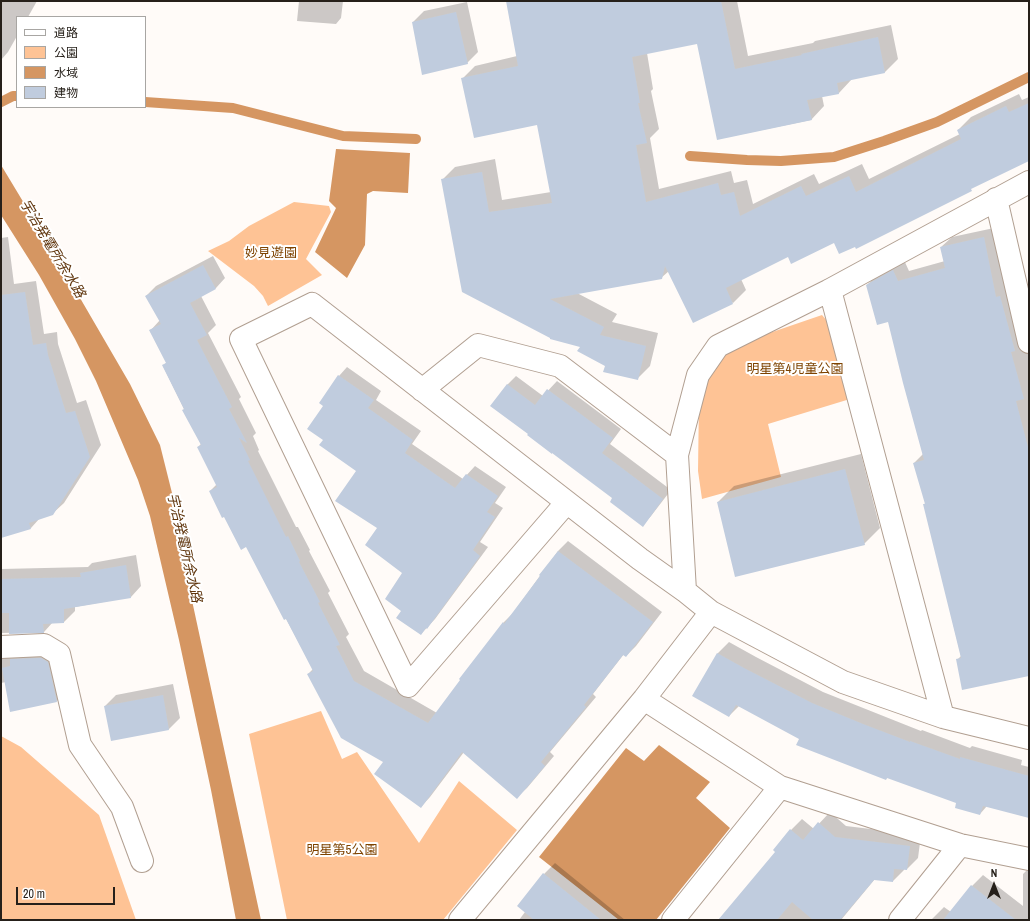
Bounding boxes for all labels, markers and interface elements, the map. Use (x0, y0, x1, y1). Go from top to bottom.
legend (16, 16, 146, 108)
text: 道路 (54, 25, 78, 41)
text: 公園 (54, 45, 78, 61)
text: 水域 (54, 65, 78, 81)
text: 建物 (54, 85, 78, 101)
water label: 宇治発電所余水路 (16, 197, 88, 301)
park label: 妙見遊園 (245, 246, 297, 262)
park label: 明星第4児童公園 (747, 362, 843, 378)
water label: 宇治発電所余水路 (163, 492, 205, 604)
park label: 明星第5公園 (307, 843, 377, 859)
north arrow (974, 865, 1014, 905)
text: N (991, 866, 997, 880)
scale bar (18, 879, 117, 905)
text: 20 m (23, 886, 45, 902)

